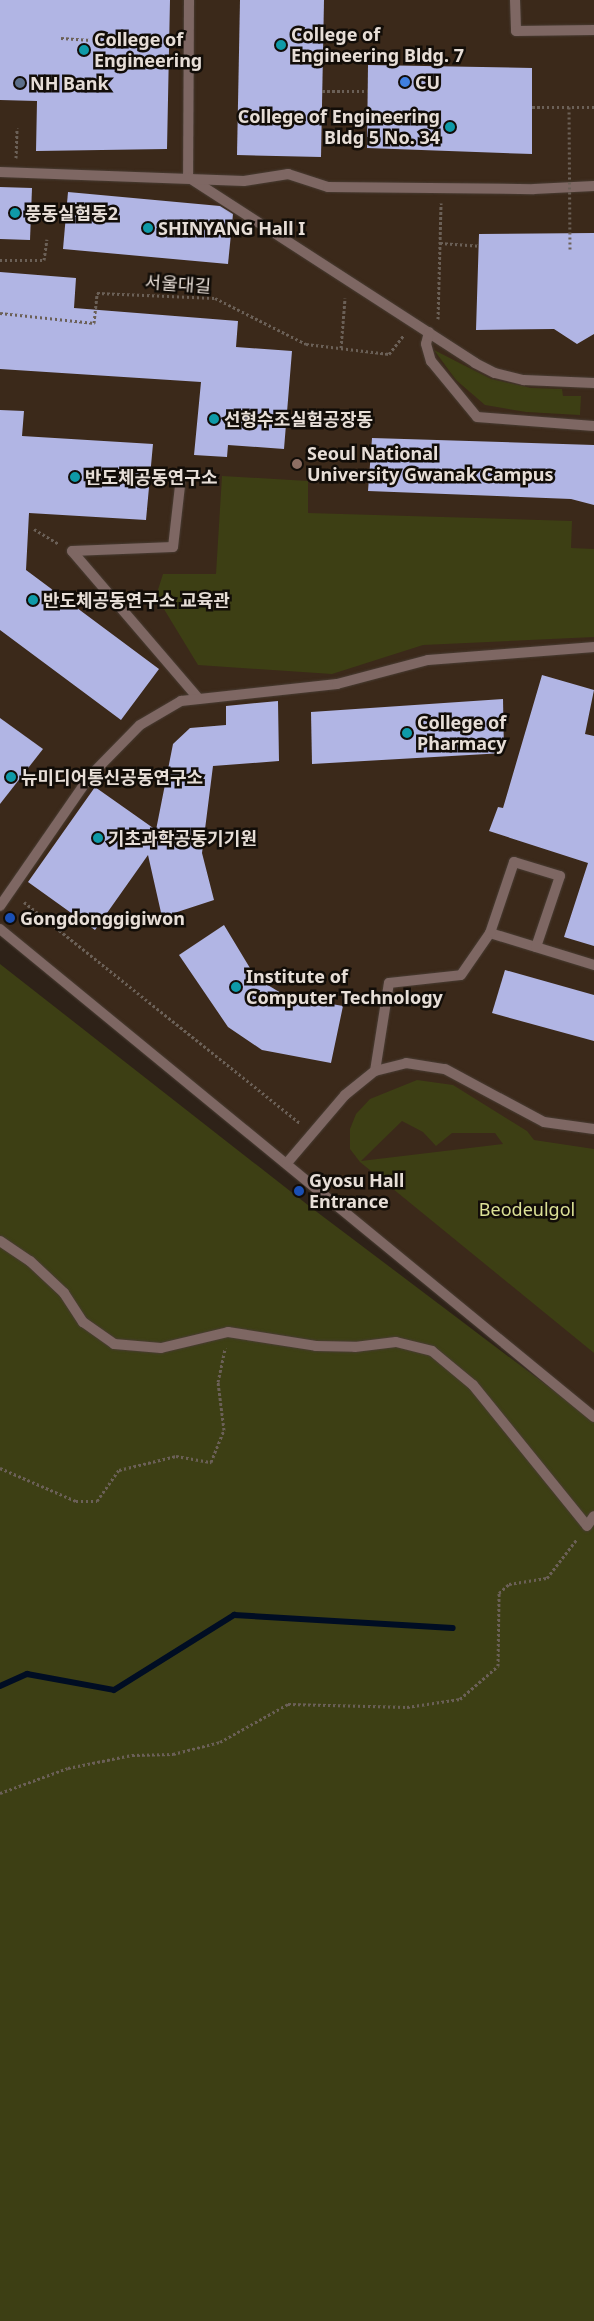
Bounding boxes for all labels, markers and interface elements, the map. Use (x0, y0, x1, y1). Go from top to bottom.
place label: College of Engineering Bldg. 7 (291, 24, 464, 66)
place label: College of Engineering (94, 29, 202, 72)
marker: College of Engineering Bldg. 7 (275, 39, 287, 51)
marker: College of Engineering (78, 44, 90, 56)
place label: CU (415, 71, 440, 93)
place label: NH Bank (30, 72, 109, 94)
marker: CU (399, 76, 411, 88)
marker: NH Bank (14, 77, 26, 89)
place label: College of Engineering Bldg 5 No. 34 (238, 106, 440, 148)
marker: College of Engineering Bldg 5 No. 34 (444, 121, 456, 133)
place label: 풍동실험동2 (25, 202, 118, 224)
marker: 풍동실험동2 (9, 207, 21, 219)
place label: SHINYANG Hall I (158, 217, 305, 239)
marker: SHINYANG Hall I (142, 222, 154, 234)
street label: 서울대길 (144, 271, 212, 297)
place label: 선형수조실험공장동 (224, 408, 373, 430)
marker: 선형수조실험공장동 (208, 413, 220, 425)
place label: Seoul National University Gwanak Campus (307, 443, 553, 486)
marker: Seoul National University Gwanak Campus (291, 458, 303, 470)
place label: 반도체공동연구소 (85, 466, 217, 488)
marker: 반도체공동연구소 (69, 471, 81, 483)
place label: 반도체공동연구소 교육관 (43, 589, 230, 611)
marker: 반도체공동연구소 교육관 (27, 594, 39, 606)
place label: College of Pharmacy (417, 712, 507, 754)
marker: College of Pharmacy (401, 727, 413, 739)
place label: 뉴미디어통신공동연구소 (21, 766, 203, 788)
marker: 뉴미디어통신공동연구소 (5, 771, 17, 783)
place label: 기초과학공동기기원 (108, 827, 257, 849)
marker: 기초과학공동기기원 (92, 832, 104, 844)
place label: Gongdonggigiwon (20, 907, 185, 929)
marker: Gongdonggigiwon (4, 912, 16, 924)
place label: Institute of Computer Technology (246, 966, 443, 1009)
marker: Institute of Computer Technology (230, 981, 242, 993)
place label: Gyosu Hall Entrance (309, 1170, 404, 1212)
marker: Gyosu Hall Entrance (293, 1185, 305, 1197)
park label: Beodeulgol (479, 1198, 575, 1220)

